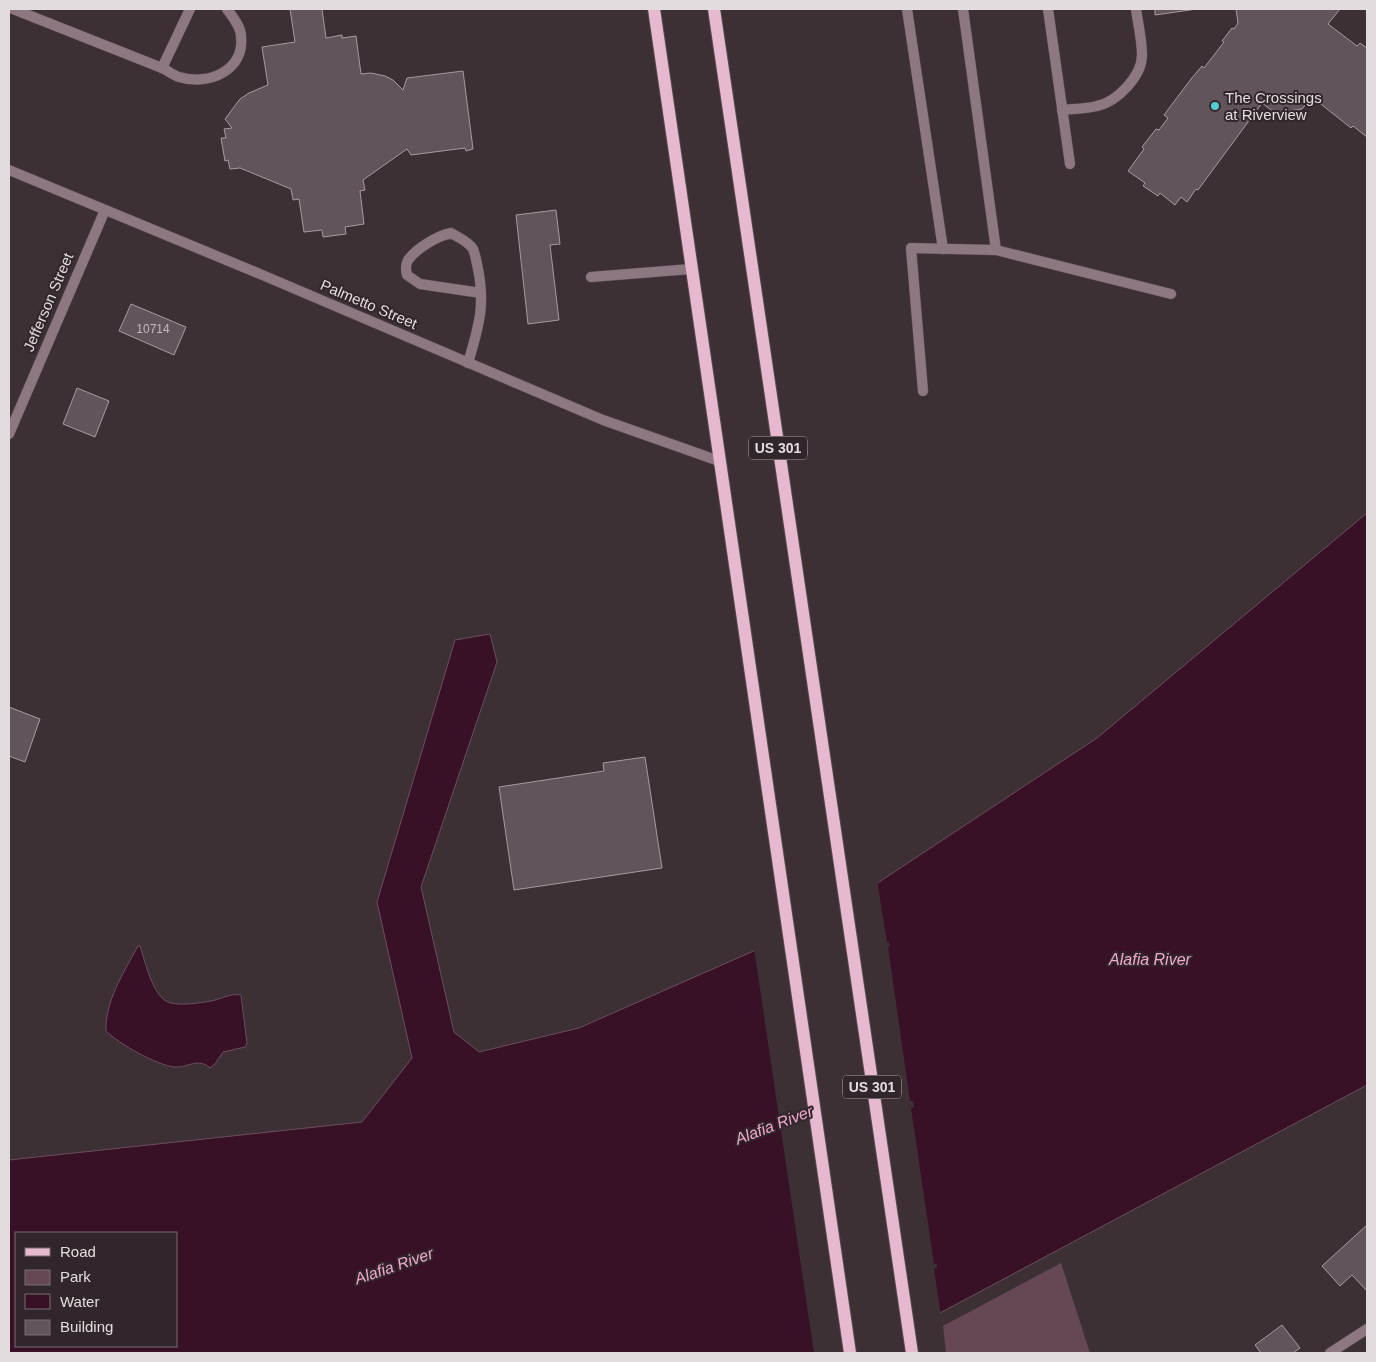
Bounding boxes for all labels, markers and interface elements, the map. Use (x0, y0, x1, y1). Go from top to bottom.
place label: The Crossings at Riverview (1225, 89, 1322, 123)
marker: The Crossings at Riverview (1209, 100, 1221, 112)
street label: Jefferson Street (20, 249, 77, 354)
street label: Palmetto Street (318, 276, 421, 332)
house number: 10714 (136, 322, 170, 336)
road number: US 301 (749, 436, 807, 459)
water label: Alafia River (1108, 951, 1192, 968)
road number: US 301 (843, 1076, 901, 1098)
water label: Alafia River (732, 1102, 816, 1148)
legend (15, 1232, 178, 1347)
text: Road (60, 1243, 96, 1260)
water label: Alafia River (352, 1244, 436, 1288)
text: Park (60, 1268, 91, 1285)
text: Water (60, 1293, 99, 1310)
text: Building (60, 1318, 113, 1335)

